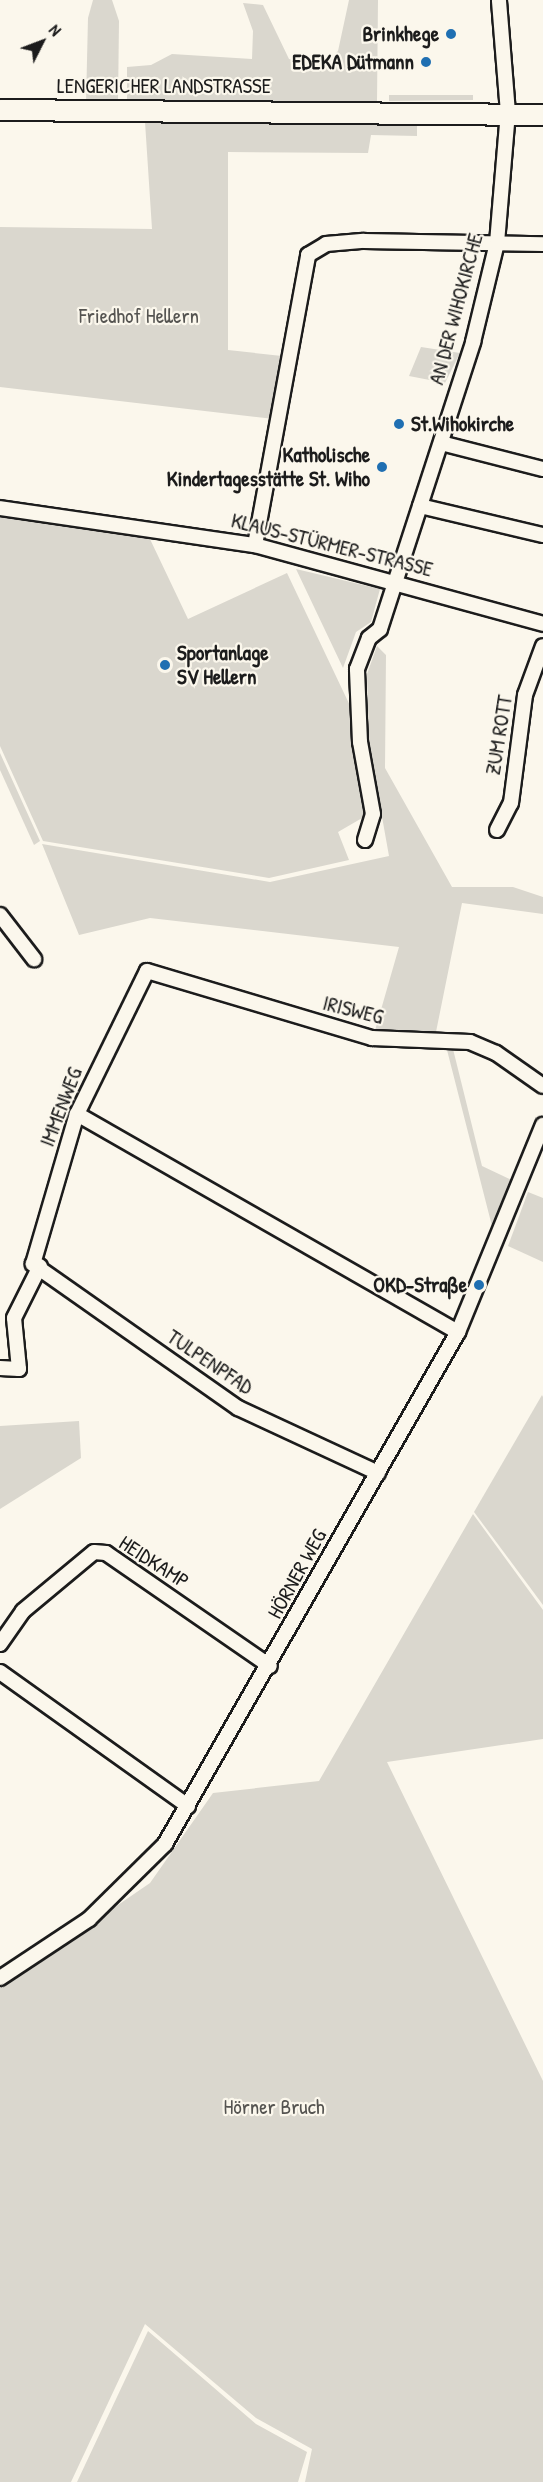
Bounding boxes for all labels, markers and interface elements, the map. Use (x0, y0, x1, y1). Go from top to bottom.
north arrow (12, 12, 72, 72)
text: N (44, 19, 66, 40)
place label: Brinkhege (362, 21, 439, 47)
marker: Brinkhege (444, 27, 458, 41)
place label: EDEKA Dütmann (292, 49, 414, 75)
marker: EDEKA Dütmann (419, 55, 433, 69)
street label: LENGERICHER LANDSTRASSE (57, 73, 271, 99)
street label: AN DER WIHOKIRCHE (424, 231, 488, 387)
park label: Friedhof Hellern (79, 303, 199, 329)
place label: St.Wihokirche (411, 411, 514, 437)
marker: St.Wihokirche (392, 417, 406, 431)
place label: Katholische Kindertagesstätte St. Wiho (167, 442, 370, 492)
marker: Katholische Kindertagesstätte St. Wiho (375, 460, 389, 474)
street label: KLAUS-STÜRMER-STRASSE (229, 508, 435, 582)
place label: Sportanlage SV Hellern (177, 640, 269, 690)
marker: Sportanlage SV Hellern (158, 658, 172, 672)
street label: ZUM ROTT (480, 693, 518, 777)
street label: IRISWEG (320, 990, 386, 1030)
street label: IMMENWEG (34, 1064, 88, 1150)
place label: OKD-Straße (373, 1272, 467, 1298)
marker: OKD-Straße (472, 1278, 486, 1292)
street label: TULPENPFAD (162, 1324, 258, 1400)
street label: HÖRNER WEG (262, 1525, 332, 1623)
street label: HEIDKAMP (114, 1530, 194, 1594)
park label: Hörner Bruch (223, 2094, 325, 2120)

